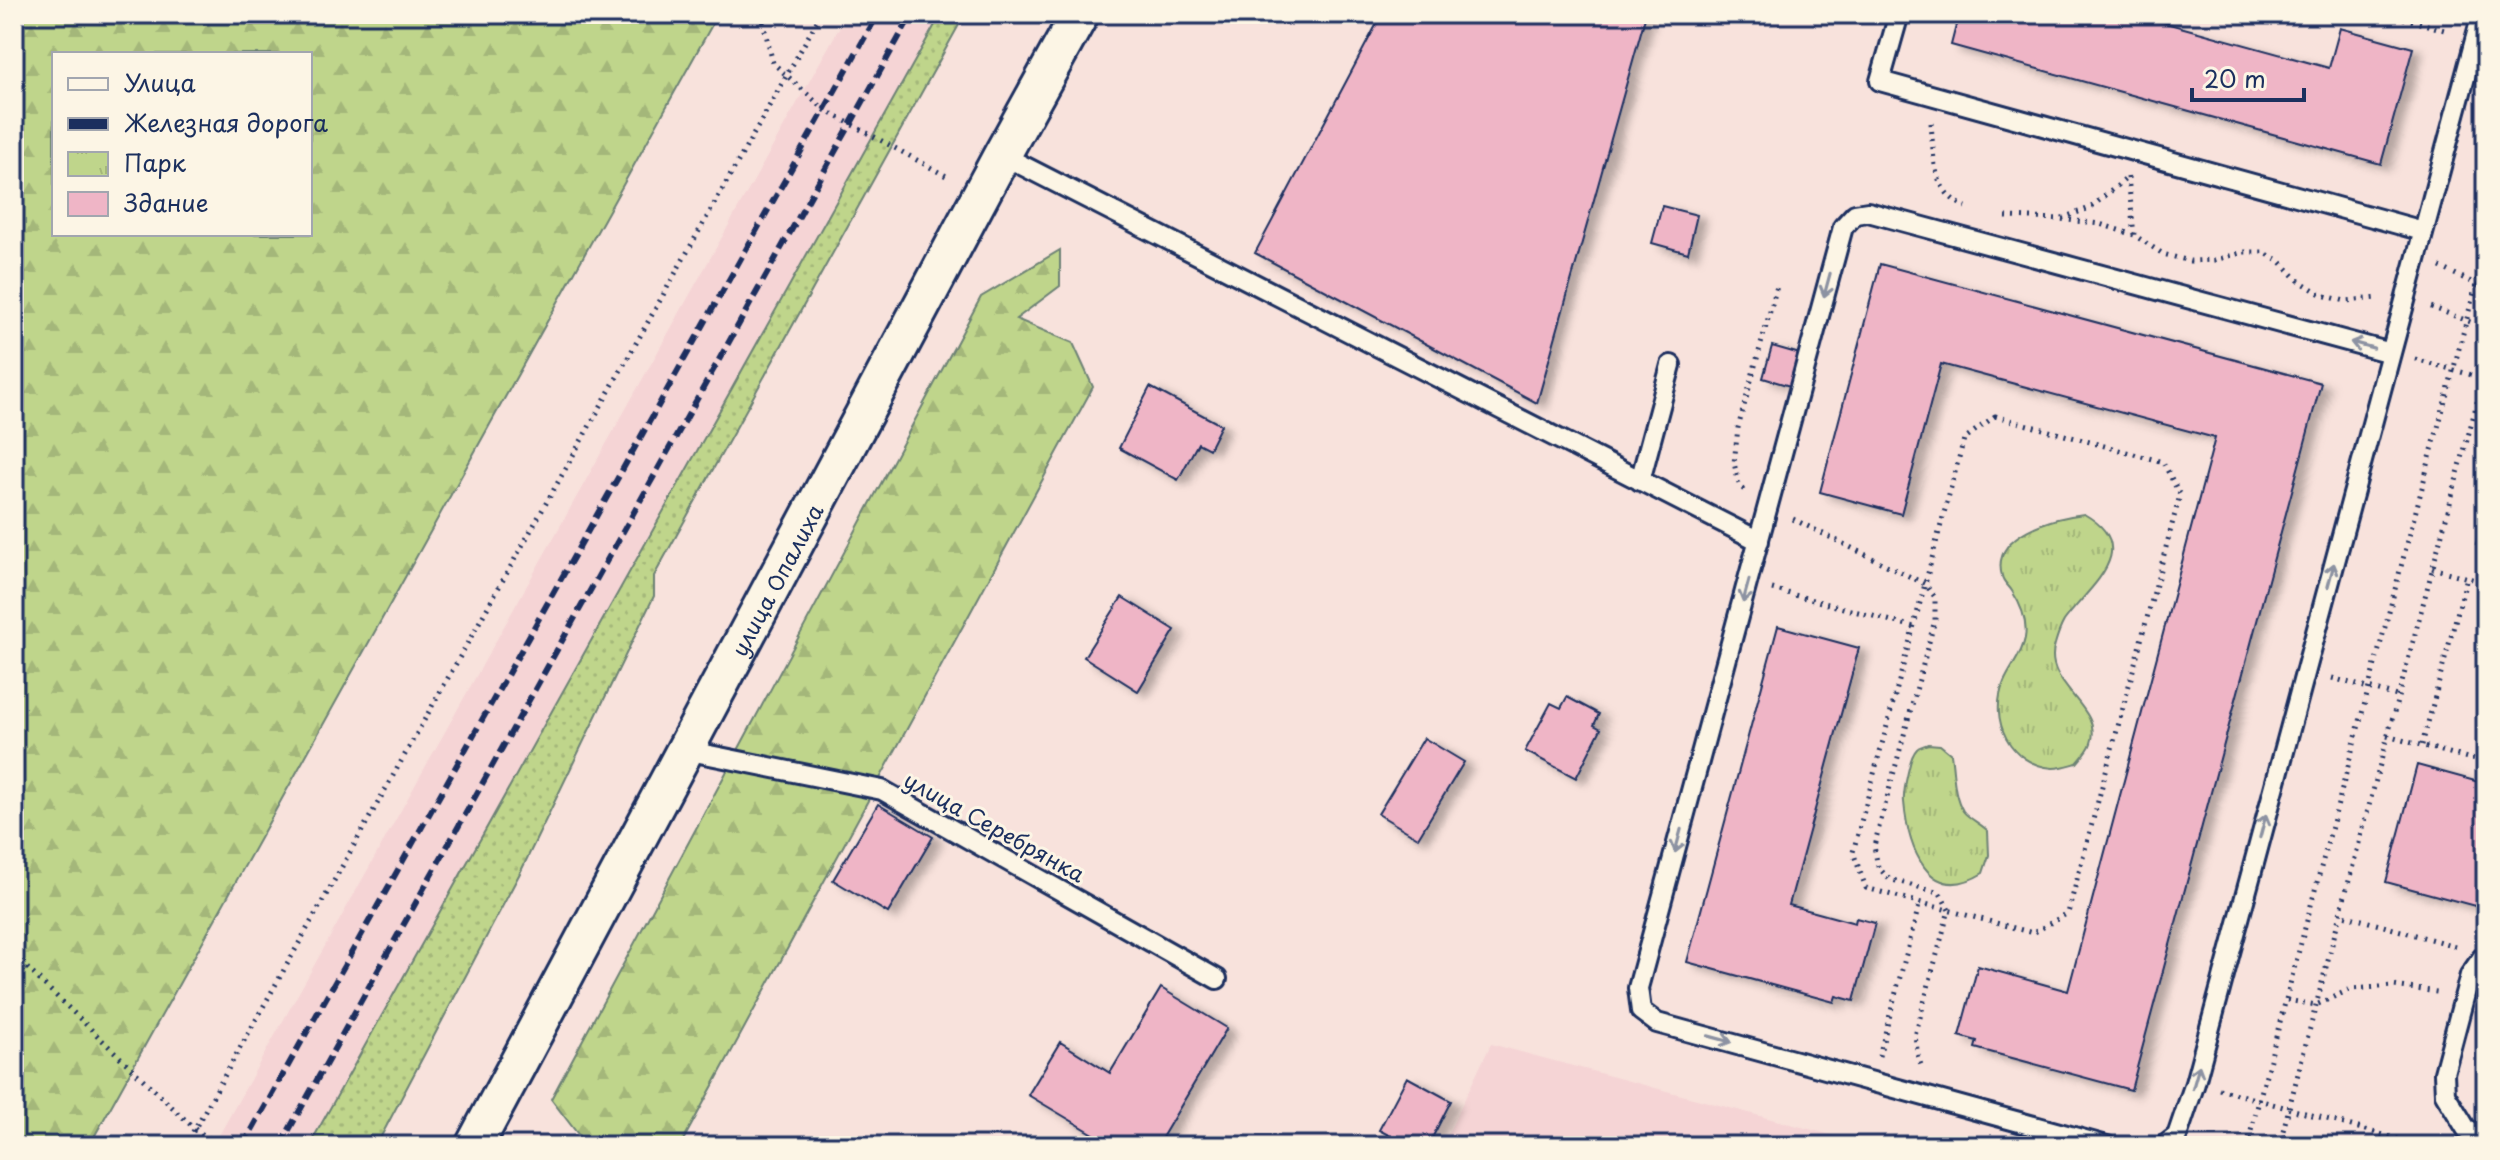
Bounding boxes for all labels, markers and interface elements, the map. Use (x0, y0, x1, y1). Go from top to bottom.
legend (52, 52, 312, 236)
scale bar (2192, 52, 2304, 102)
text: 20 m (2204, 60, 2266, 96)
text: Улица (124, 64, 196, 100)
text: Железная дорога (124, 104, 328, 140)
text: Парк (124, 144, 187, 180)
text: Здание (124, 184, 209, 220)
one-way arrow (1819, 272, 1834, 298)
one-way arrow (2350, 337, 2376, 352)
street label: улица Опалиха (722, 497, 830, 662)
one-way arrow (2324, 563, 2339, 589)
one-way arrow (1737, 577, 1752, 603)
street label: улица Серебрянка (898, 762, 1092, 890)
one-way arrow (2257, 814, 2272, 840)
one-way arrow (1669, 828, 1684, 854)
one-way arrow (1706, 1033, 1732, 1048)
one-way arrow (2189, 1065, 2204, 1091)

